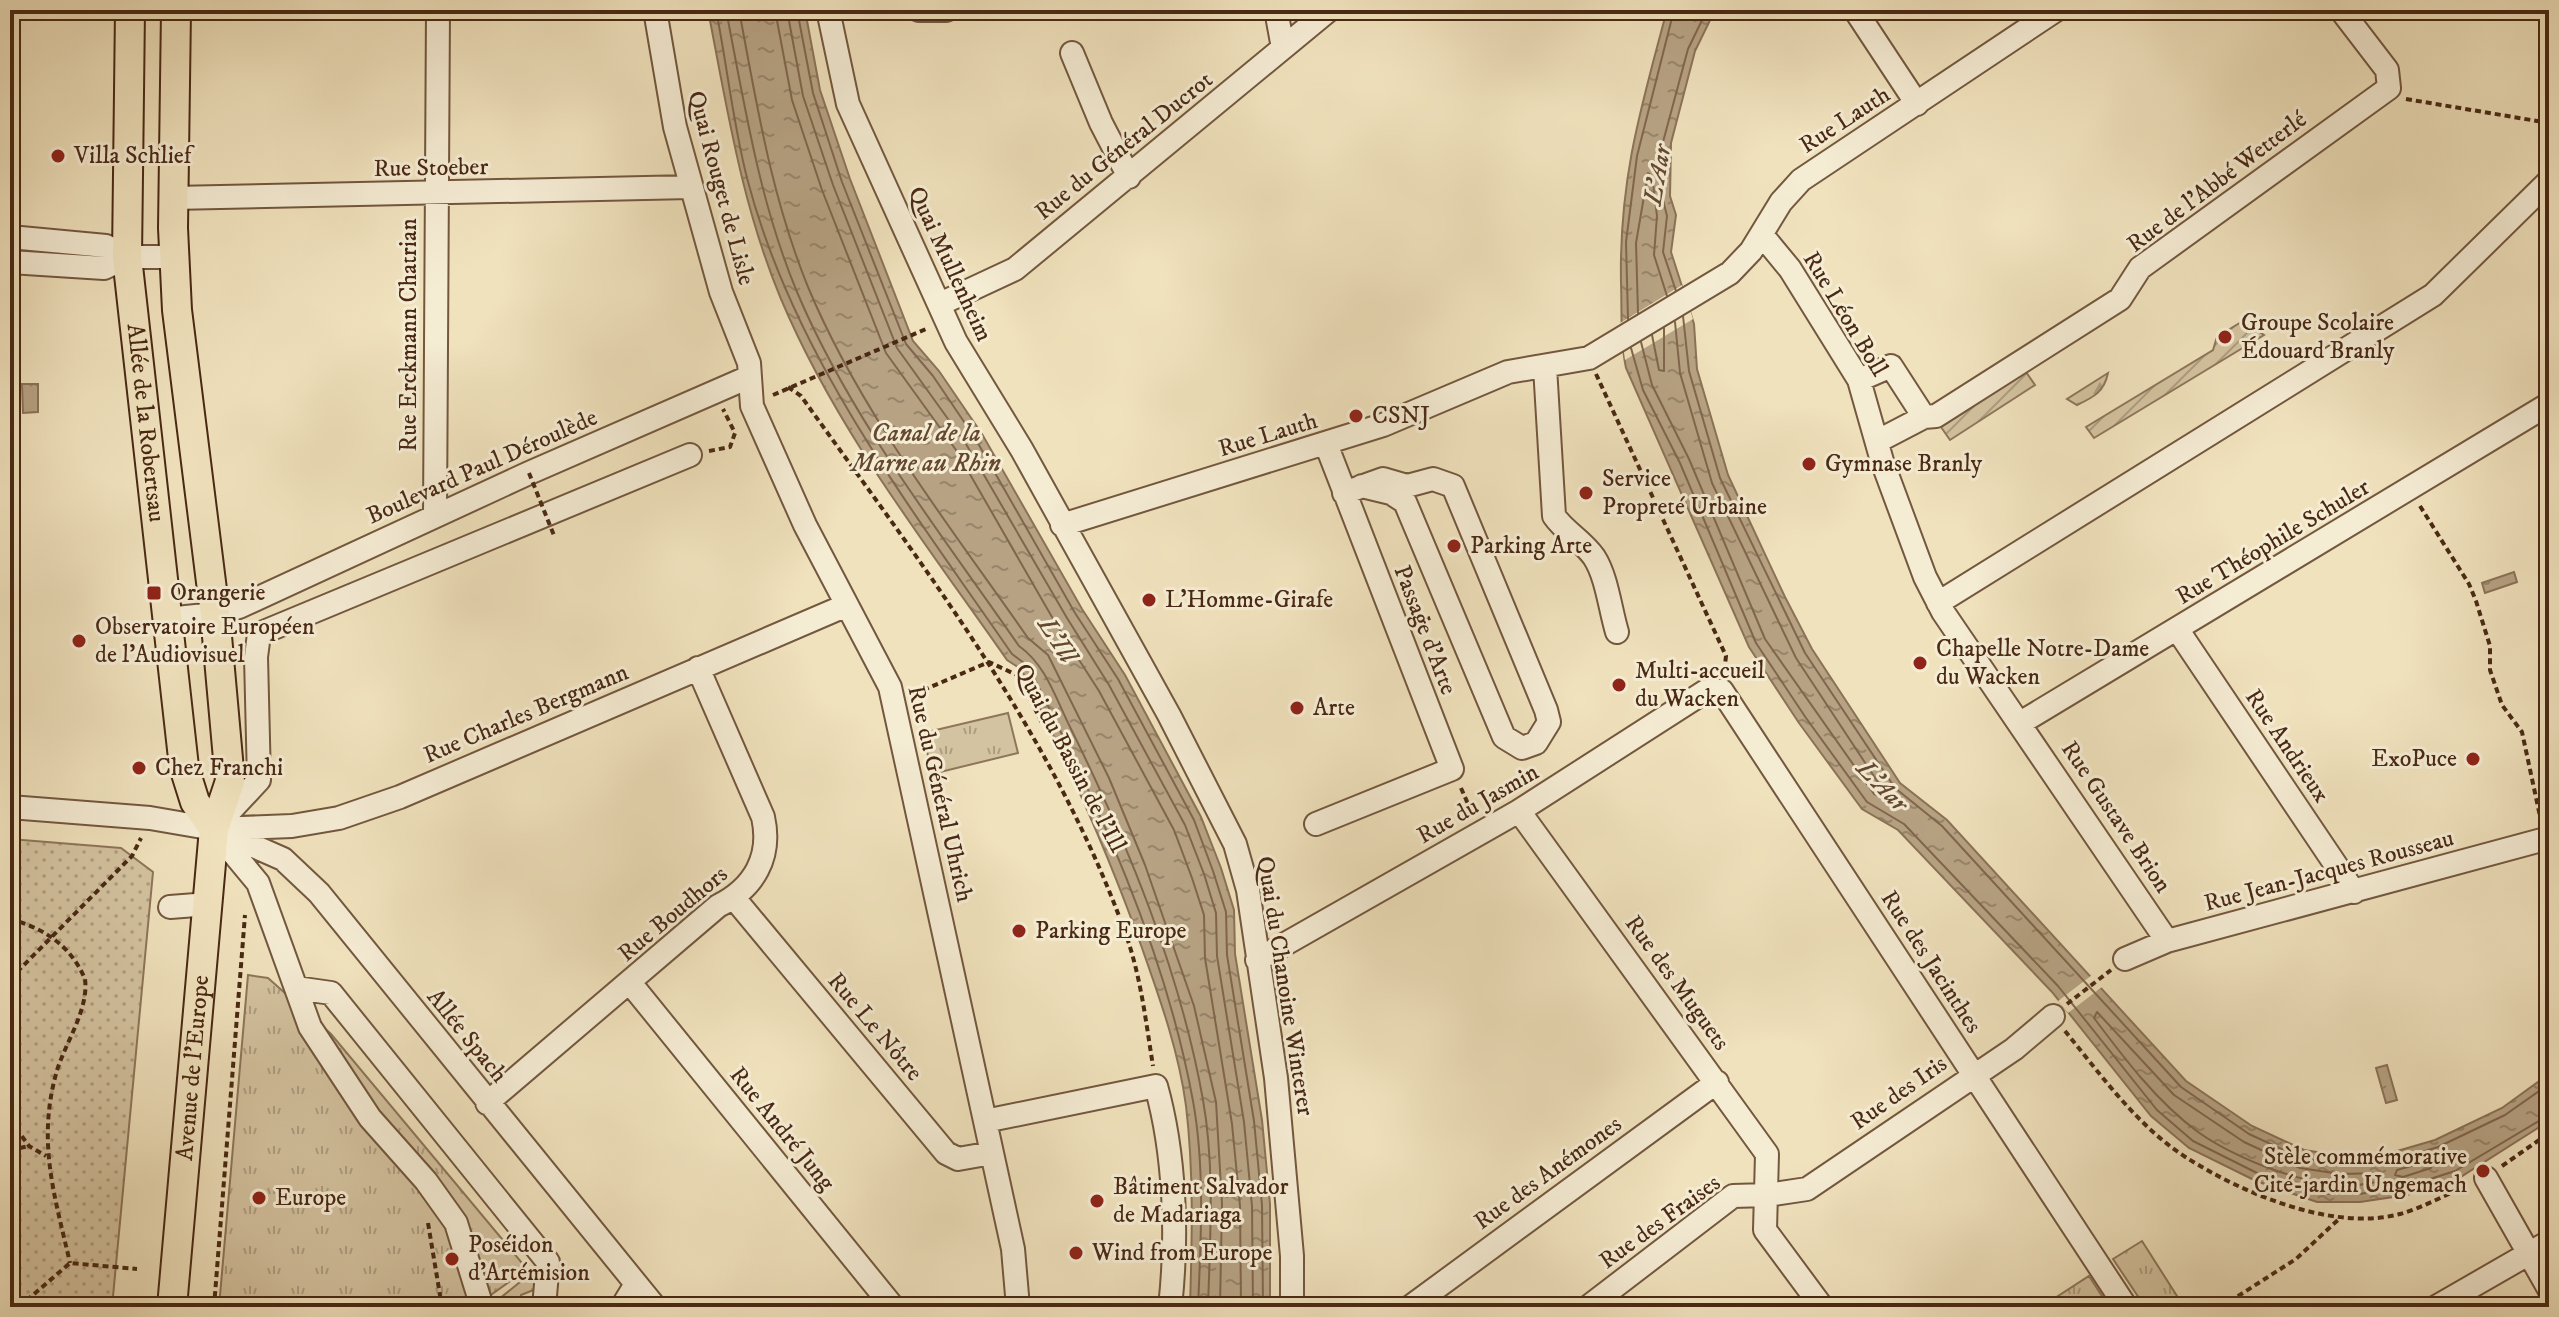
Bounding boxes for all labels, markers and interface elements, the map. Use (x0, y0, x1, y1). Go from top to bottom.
street label: Rue du Général Ducrot (1029, 65, 1219, 227)
street label: Rue Lauth (1794, 79, 1896, 160)
street label: Quai Rouget de Lisle (681, 87, 761, 289)
street label: Rue de l'Abbé Wetterlé (2121, 105, 2313, 259)
place label: Villa Schlief (73, 141, 195, 171)
water label: L'Aar (1636, 141, 1680, 210)
marker: Villa Schlief (49, 147, 67, 165)
street label: Rue Stoeber (373, 152, 489, 184)
street label: Quai Mullenheim (901, 182, 999, 346)
street label: Rue Erckmann Chatrian (394, 218, 424, 452)
street label: Rue Léon Boll (1796, 246, 1894, 383)
place label: Groupe Scolaire Édouard Branly (2241, 308, 2395, 366)
street label: Allée de la Robertsau (120, 322, 172, 524)
marker: Groupe Scolaire Édouard Branly (2216, 328, 2234, 346)
place label: CSNJ (1372, 401, 1430, 431)
street label: Boulevard Paul Déroulède (362, 403, 602, 531)
street label: Rue Lauth (1215, 406, 1322, 464)
marker: CSNJ (1347, 407, 1365, 425)
water label: Canal de la Marne au Rhin (849, 417, 1001, 480)
place label: Gymnase Branly (1825, 449, 1983, 479)
marker: Gymnase Branly (1800, 455, 1818, 473)
place label: Service Propreté Urbaine (1602, 464, 1767, 522)
street label: Rue Théophile Schuler (2171, 472, 2375, 612)
marker: Service Propreté Urbaine (1577, 484, 1595, 502)
place label: Parking Arte (1470, 531, 1592, 561)
marker: Parking Arte (1445, 537, 1463, 555)
street label: Passage d'Arte (1387, 561, 1463, 699)
place label: Orangerie (170, 578, 265, 608)
marker: Orangerie (145, 584, 163, 602)
place label: L'Homme-Girafe (1165, 585, 1333, 615)
marker: L'Homme-Girafe (1140, 591, 1158, 609)
water label: L'Ill (1029, 609, 1086, 672)
place label: Observatoire Européen de l’Audiovisuel (95, 612, 315, 670)
marker: Observatoire Européen de l’Audiovisuel (70, 632, 88, 650)
place label: Chapelle Notre-Dame du Wacken (1936, 634, 2149, 692)
marker: Chapelle Notre-Dame du Wacken (1911, 654, 1929, 672)
place label: Multi-accueil du Wacken (1635, 656, 1765, 714)
street label: Rue Charles Bergmann (419, 657, 633, 771)
street label: Quai du Bassin de l'Ill (1008, 658, 1133, 858)
marker: Multi-accueil du Wacken (1610, 676, 1628, 694)
street label: Rue du Général Uhrich (901, 683, 980, 906)
street label: Rue Andrieux (2238, 683, 2336, 809)
place label: Arte (1313, 693, 1355, 723)
marker: Arte (1288, 699, 1306, 717)
street label: Rue Gustave Brion (2054, 735, 2178, 899)
place label: ExoPuce (2371, 744, 2457, 774)
marker: ExoPuce (2464, 750, 2482, 768)
water label: L'Aar (1848, 751, 1916, 820)
place label: Chez Franchi (155, 753, 283, 783)
street label: Rue du Jasmin (1412, 757, 1545, 851)
marker: Chez Franchi (130, 759, 148, 777)
street label: Rue Jean-Jacques Rousseau (2201, 823, 2457, 919)
street label: Quai du Chanoine Winterer (1250, 854, 1320, 1118)
street label: Rue Boudhors (612, 859, 734, 969)
street label: Rue des Jacinthes (1874, 885, 1988, 1039)
street label: Rue des Muguets (1618, 910, 1736, 1056)
place label: Parking Europe (1035, 916, 1187, 946)
marker: Parking Europe (1010, 922, 1028, 940)
street label: Rue Le Nôtre (821, 967, 929, 1087)
street label: Avenue de l'Europe (170, 974, 216, 1162)
street label: Allée Spach (420, 983, 514, 1089)
street label: Rue des Iris (1845, 1049, 1953, 1137)
street label: Rue André Jung (723, 1061, 841, 1197)
street label: Rue des Anémones (1468, 1109, 1628, 1237)
place label: Stèle commémorative Cité-jardin Ungemach (2254, 1142, 2467, 1200)
marker: Stèle commémorative Cité-jardin Ungemach (2474, 1162, 2492, 1180)
street label: Rue des Fraises (1594, 1168, 1726, 1276)
place label: Bâtiment Salvador de Madariaga (1113, 1172, 1289, 1230)
place label: Europe (275, 1183, 346, 1213)
marker: Europe (250, 1189, 268, 1207)
marker: Bâtiment Salvador de Madariaga (1088, 1192, 1106, 1210)
place label: Poséidon d'Artémision (468, 1230, 590, 1288)
place label: Wind from Europe (1091, 1238, 1272, 1268)
marker: Wind from Europe (1067, 1244, 1085, 1262)
marker: Poséidon d'Artémision (443, 1250, 461, 1268)

